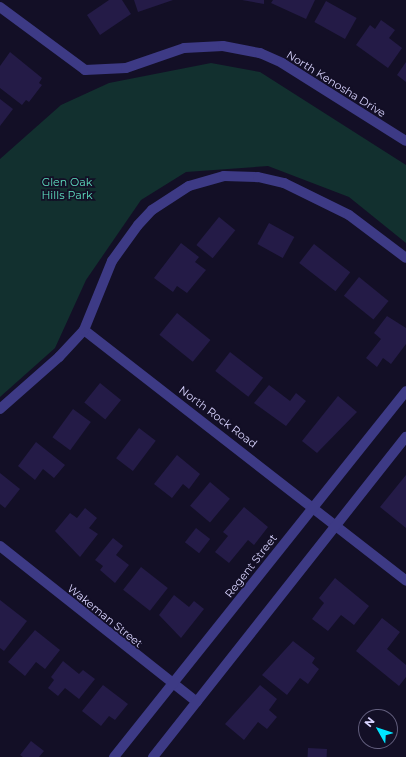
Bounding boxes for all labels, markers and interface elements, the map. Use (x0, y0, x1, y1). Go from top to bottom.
street label: North Kenosha Drive (284, 48, 388, 120)
park label: Glen Oak Hills Park (41, 176, 93, 202)
street label: North Rock Road (176, 383, 260, 451)
street label: Regent Street (222, 532, 280, 600)
street label: Wakeman Street (65, 582, 145, 650)
north arrow (358, 709, 398, 749)
text: N (361, 714, 378, 730)

